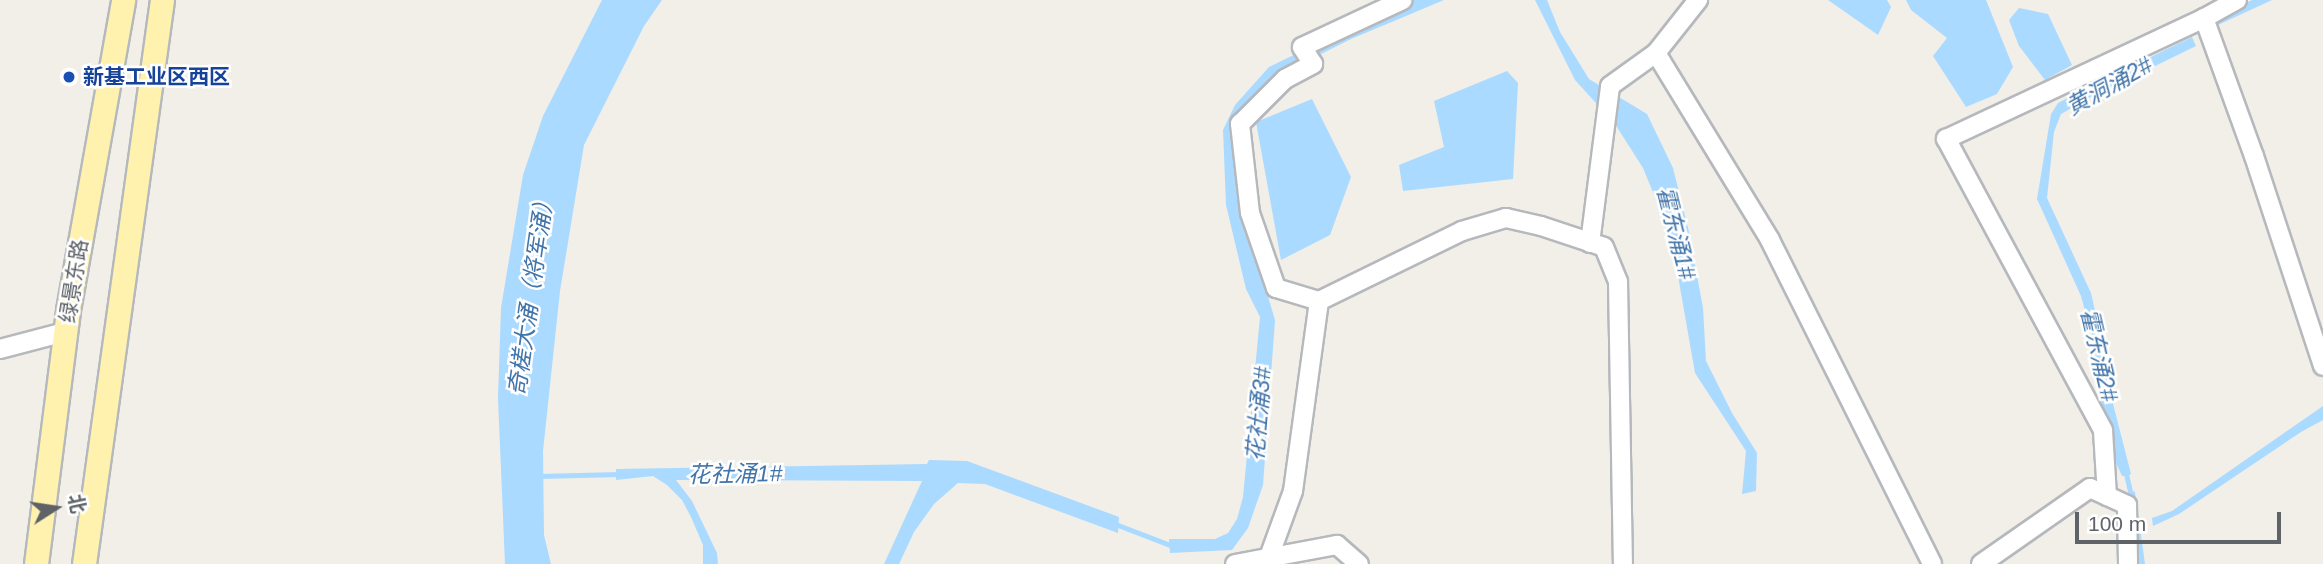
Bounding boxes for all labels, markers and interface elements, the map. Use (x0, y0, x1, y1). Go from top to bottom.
water label: 黄洞涌2# (2061, 51, 2157, 121)
place label: 新基工业区西区 (83, 64, 230, 90)
marker: 新基工业区西区 (61, 69, 77, 85)
water label: 霍东涌1# (1651, 184, 1701, 282)
water label: 奇槎大涌（将军涌） (503, 189, 559, 397)
street label: 绿景东路 (55, 238, 93, 324)
water label: 霍东涌2# (2075, 306, 2123, 404)
water label: 花社涌3# (1241, 366, 1277, 462)
water label: 花社涌1# (687, 459, 783, 489)
north arrow (21, 473, 91, 543)
text: 北 (65, 492, 89, 515)
scale bar (2078, 498, 2284, 542)
text: 100 m (2088, 512, 2146, 535)

